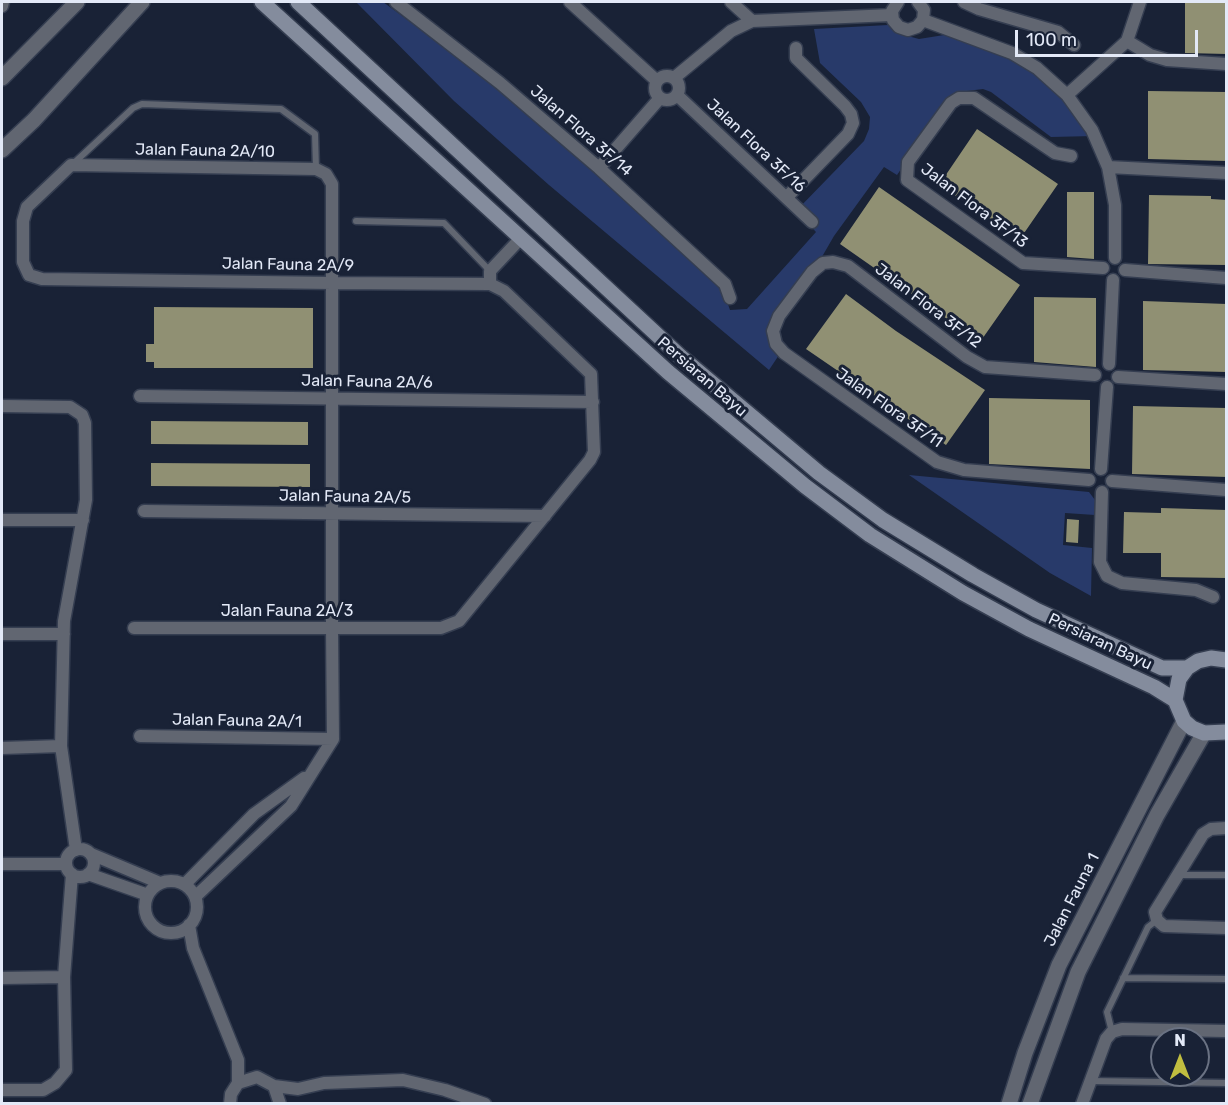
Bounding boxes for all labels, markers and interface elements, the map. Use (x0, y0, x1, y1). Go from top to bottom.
scale bar (1018, 18, 1201, 56)
text: 100 m (1026, 29, 1077, 51)
street label: Jalan Flora 3F/14 (526, 81, 636, 181)
street label: Jalan Flora 3F/16 (702, 95, 810, 197)
street label: Jalan Fauna 2A/10 (135, 140, 275, 162)
street label: Jalan Flora 3F/13 (917, 160, 1031, 252)
street label: Jalan Fauna 2A/9 (222, 254, 354, 276)
street label: Jalan Flora 3F/12 (871, 260, 985, 352)
street label: Persiaran Bayu (653, 333, 751, 421)
street label: Jalan Flora 3F/11 (832, 364, 946, 452)
street label: Jalan Fauna 2A/6 (301, 371, 433, 393)
street label: Jalan Fauna 2A/5 (279, 486, 411, 508)
street label: Jalan Fauna 2A/3 (221, 601, 353, 621)
street label: Persiaran Bayu (1045, 610, 1155, 674)
street label: Jalan Fauna 2A/1 (172, 710, 302, 732)
street label: Jalan Fauna 1 (1040, 850, 1104, 950)
north arrow (1150, 1027, 1210, 1087)
text: N (1174, 1031, 1186, 1050)

